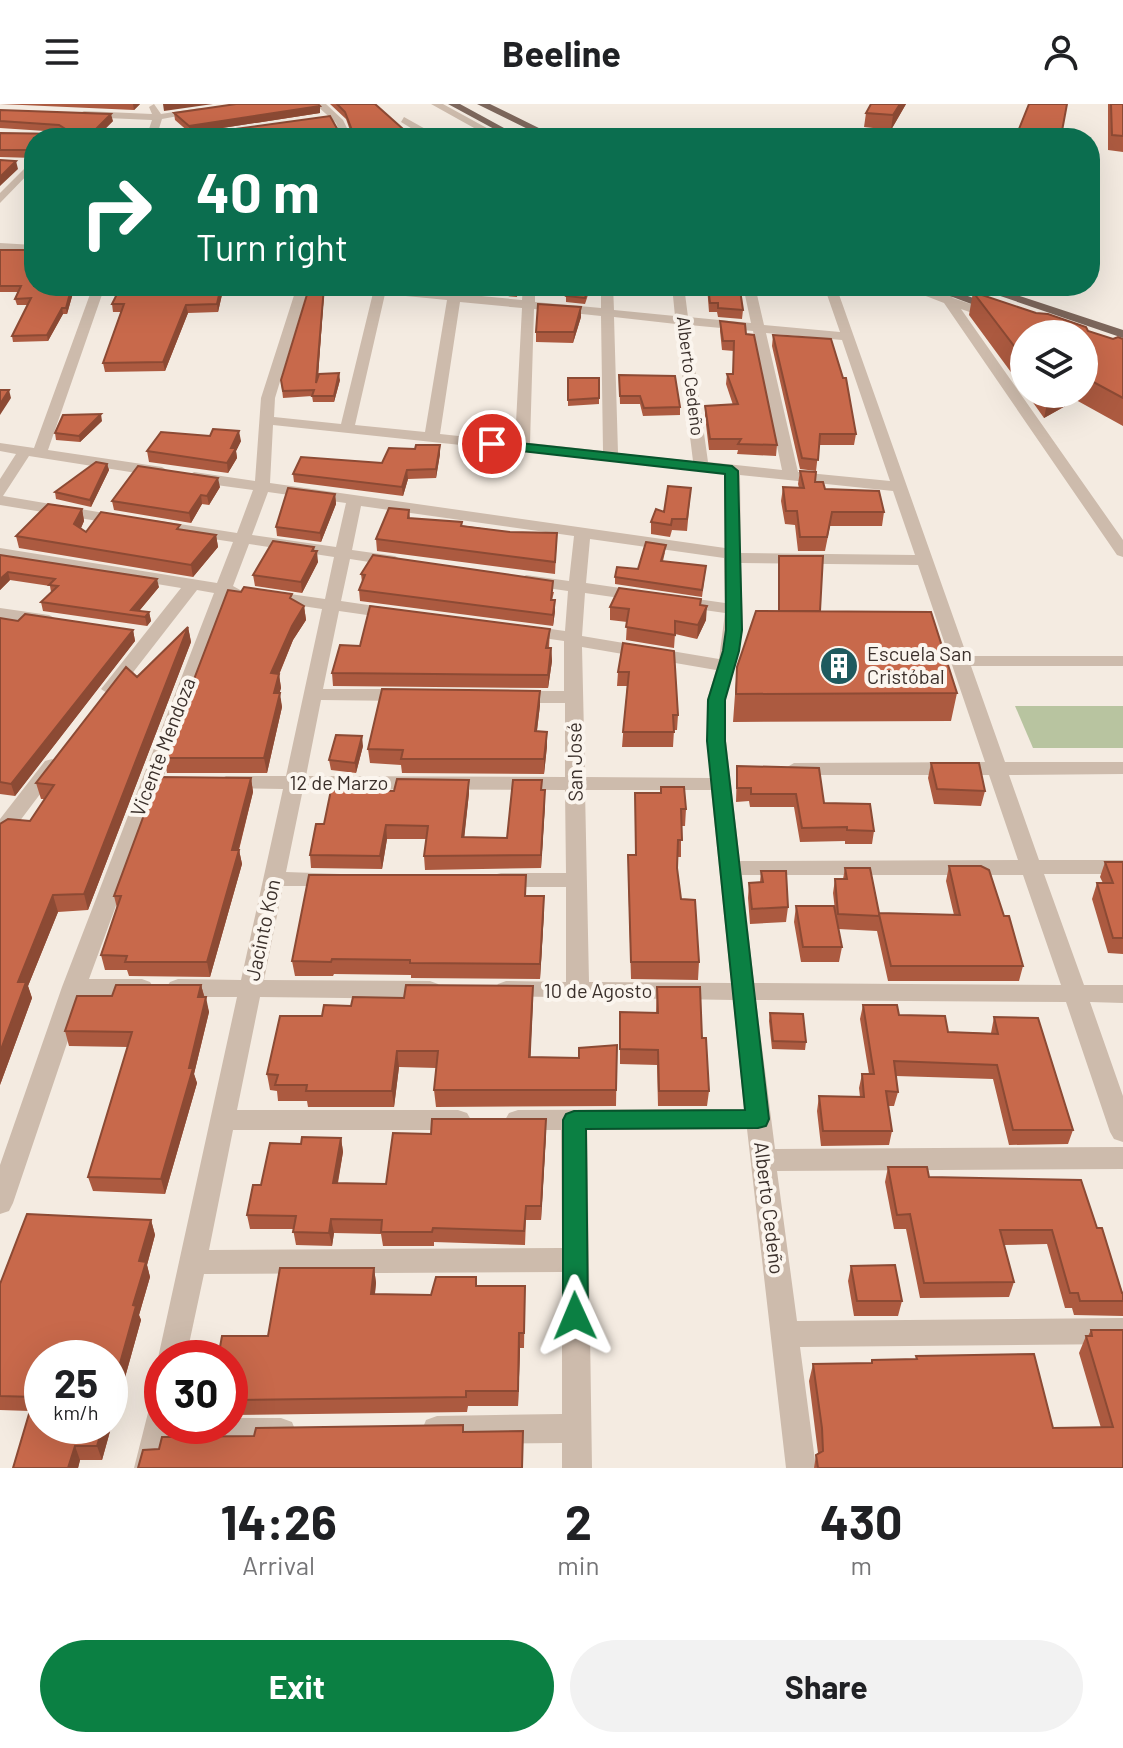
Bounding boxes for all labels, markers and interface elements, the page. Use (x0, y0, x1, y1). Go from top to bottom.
icon: menu (40, 30, 84, 74)
icon: person (1039, 30, 1083, 74)
text: Beeline (502, 31, 621, 74)
text: 40 m (196, 157, 320, 224)
icon: right (64, 160, 168, 264)
text: Turn right (196, 225, 348, 268)
street label: Alberto Cedeño (673, 315, 709, 437)
map controls (1010, 320, 1098, 408)
button: layers (1010, 320, 1098, 408)
pin (458, 410, 526, 478)
icon: arrive (470, 422, 514, 466)
place label: Escuela San Cristóbal (867, 641, 972, 688)
building icon: Escuela San Cristóbal (818, 645, 860, 687)
street label: Vicente Mendoza (125, 674, 200, 819)
street label: San José (561, 722, 587, 802)
street label: 12 de Marzo (290, 770, 388, 794)
street label: Jacinto Kon (240, 877, 285, 983)
street label: 10 de Agosto (544, 978, 652, 1002)
street label: Alberto Cedeño (750, 1140, 790, 1276)
position arrow (533, 1274, 617, 1358)
speed limit sign: 30 (144, 1340, 248, 1444)
text: 25 (54, 1358, 98, 1406)
text: km/h (53, 1400, 99, 1424)
text: 14:26 (221, 1492, 337, 1550)
text: 2 (565, 1492, 592, 1550)
text: 430 (820, 1492, 902, 1550)
text: Arrival (242, 1549, 315, 1580)
text: min (557, 1549, 599, 1580)
text: m (850, 1549, 872, 1580)
button: Exit (40, 1640, 554, 1732)
button: Share (570, 1640, 1083, 1732)

